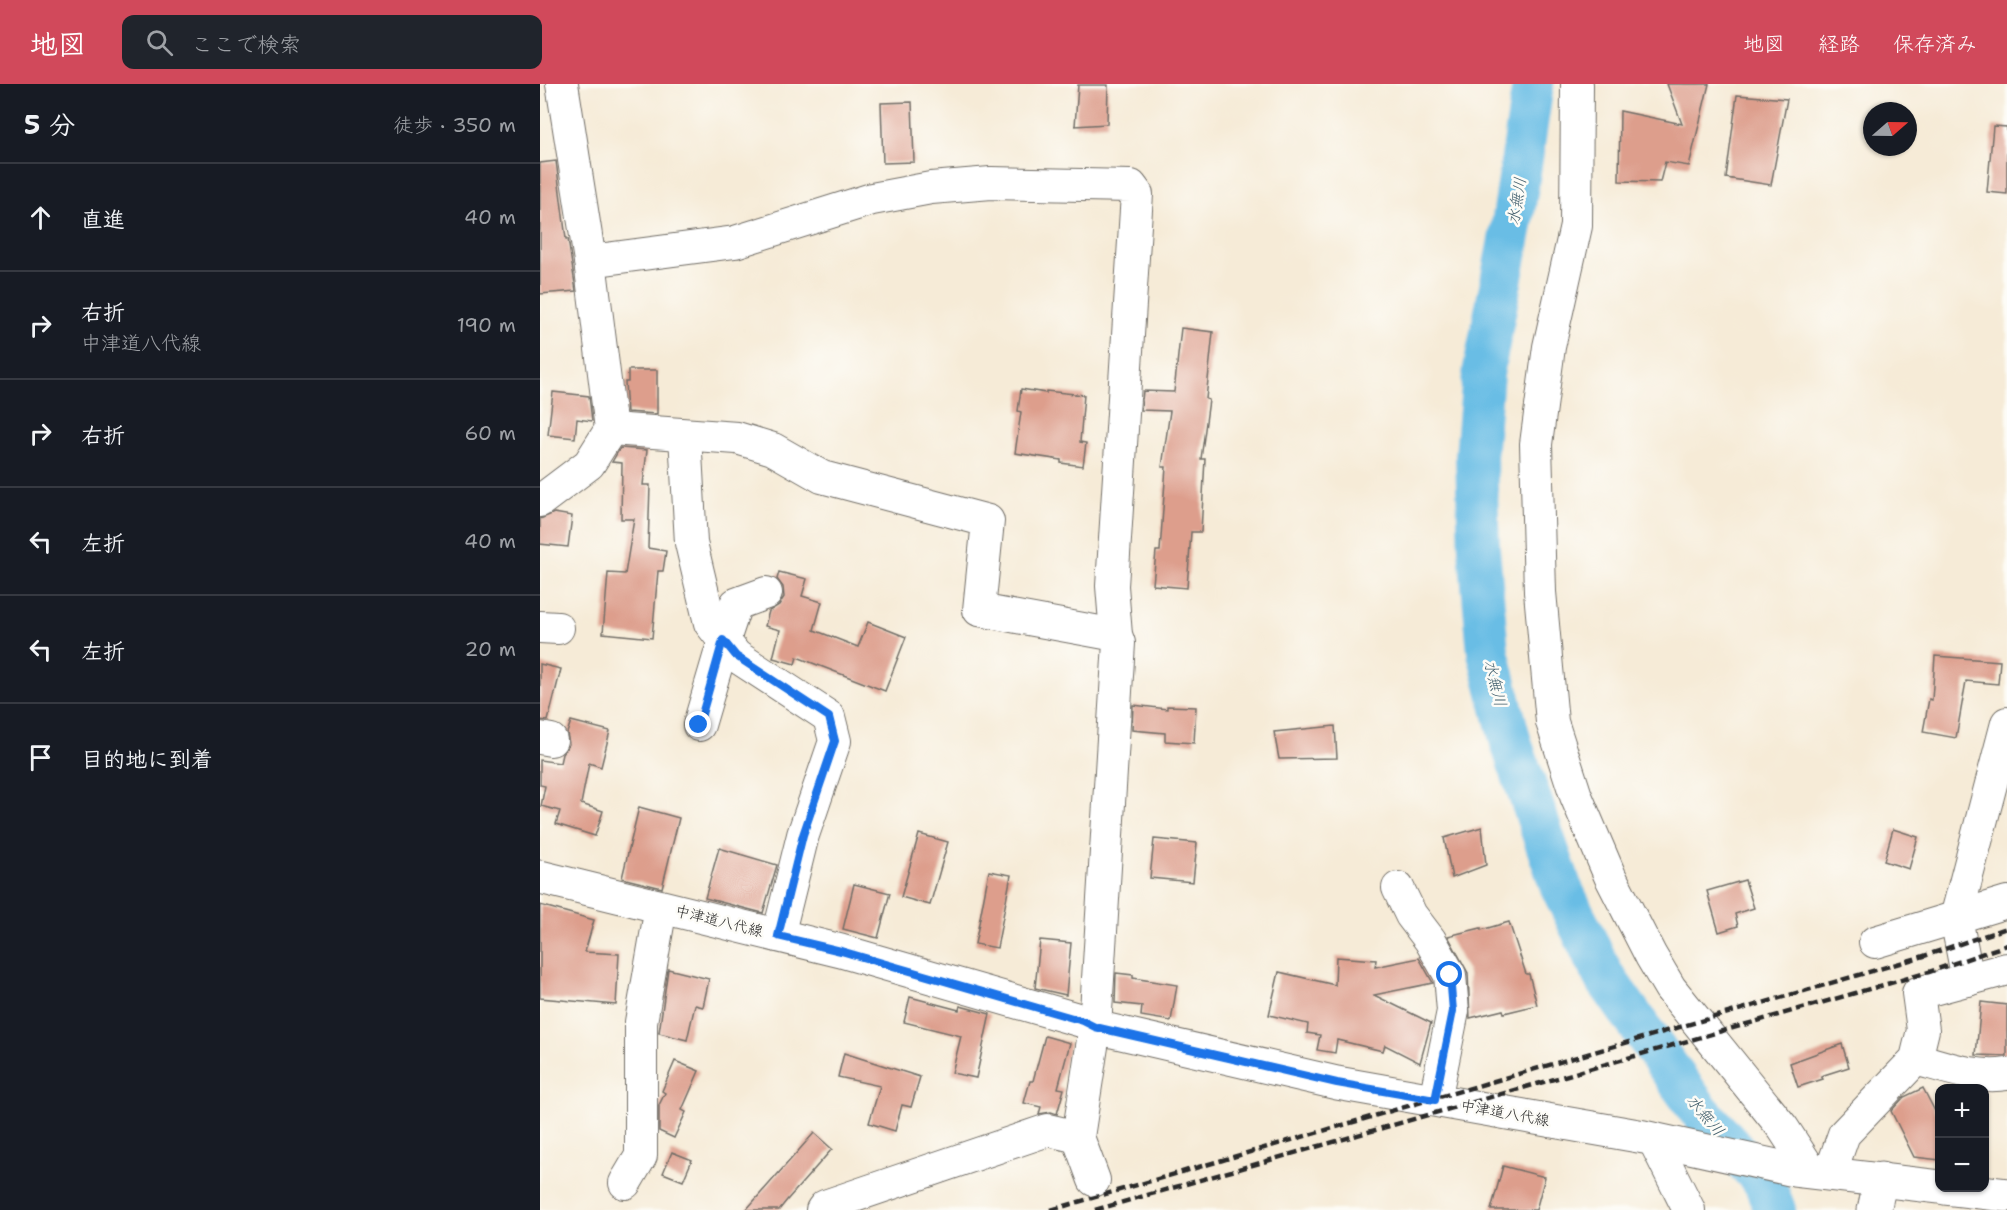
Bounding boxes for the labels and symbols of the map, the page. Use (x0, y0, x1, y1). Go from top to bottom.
north arrow (1863, 102, 1917, 156)
water label: 水無川 (1502, 176, 1531, 226)
water label: 水無川 (1480, 657, 1512, 709)
route end (685, 711, 711, 737)
street label: 中津道八代線 (673, 900, 765, 942)
route start (1436, 961, 1462, 987)
water label: 水無川 (1682, 1090, 1729, 1140)
street label: 中津道八代線 (1459, 1095, 1551, 1131)

